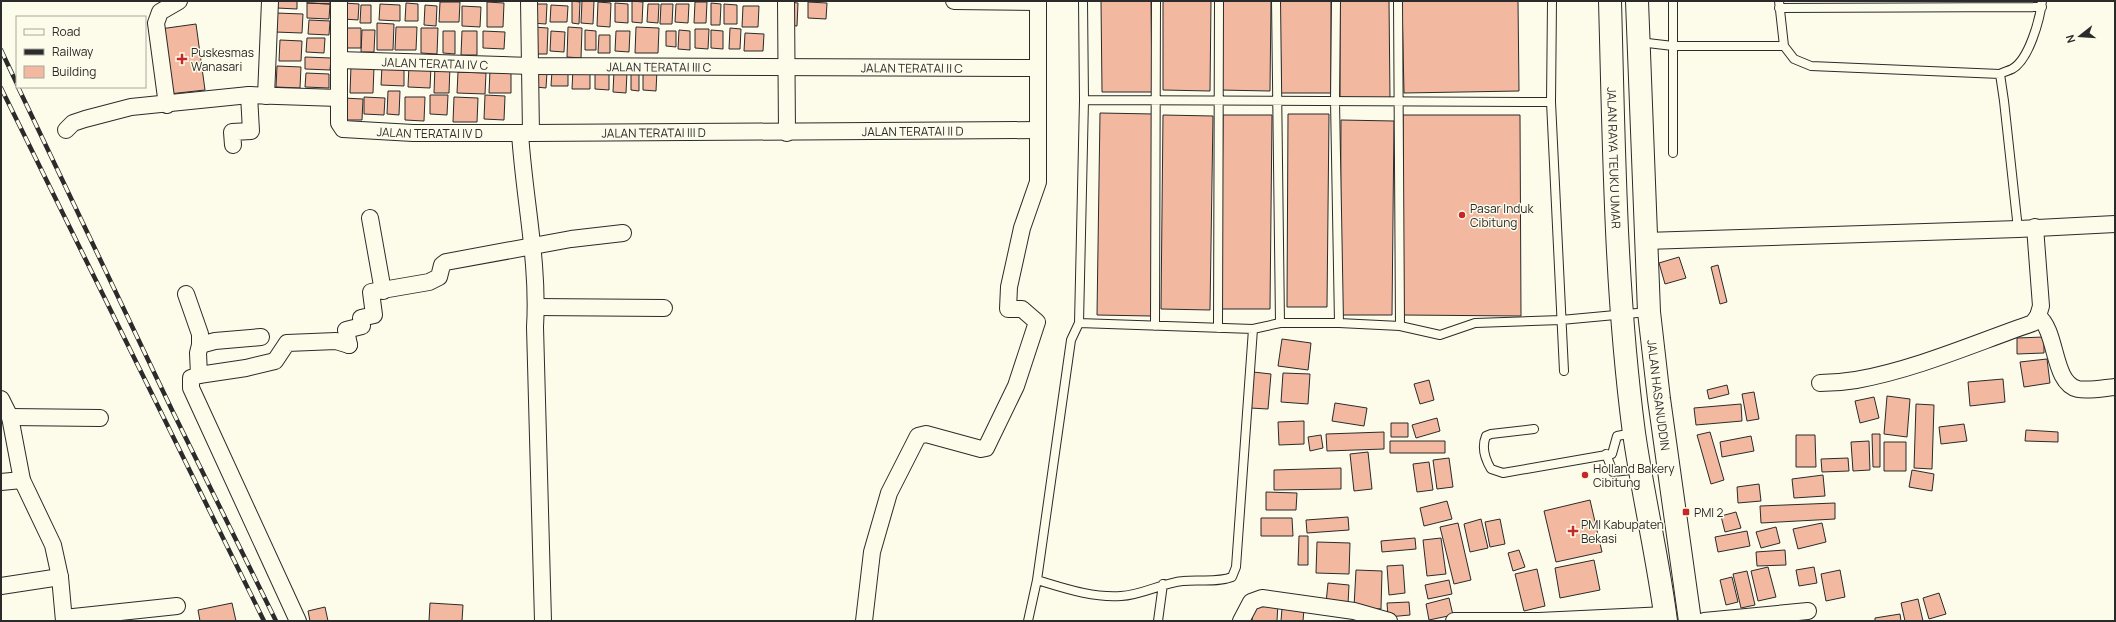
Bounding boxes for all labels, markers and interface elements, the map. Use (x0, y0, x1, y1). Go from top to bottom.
legend (16, 16, 146, 88)
north arrow (2060, 16, 2100, 56)
text: Road (52, 23, 80, 40)
text: N (2062, 33, 2078, 45)
text: Railway (52, 43, 94, 60)
place label: Puskesmas Wanasari (191, 44, 254, 75)
marker: Puskesmas Wanasari (176, 53, 188, 65)
street label: JALAN TERATAI IV C (381, 53, 489, 73)
street label: JALAN TERATAI III C (606, 58, 712, 75)
street label: JALAN TERATAI II C (861, 59, 963, 76)
text: Building (52, 63, 96, 80)
street label: JALAN RAYA TEUKU UMAR (1604, 87, 1625, 230)
street label: JALAN TERATAI IV D (376, 122, 483, 142)
street label: JALAN TERATAI II D (862, 122, 964, 140)
street label: JALAN TERATAI III D (601, 123, 706, 141)
place label: Pasar Induk Cibitung (1470, 200, 1534, 231)
marker: Pasar Induk Cibitung (1457, 210, 1467, 220)
street label: JALAN HASANUDDIN (1644, 339, 1675, 452)
place label: Holland Bakery Cibitung (1593, 460, 1675, 491)
marker: Holland Bakery Cibitung (1580, 470, 1590, 480)
place label: PMI 2 (1694, 504, 1724, 521)
marker: PMI 2 (1681, 507, 1691, 517)
place label: PMI Kabupaten Bekasi (1581, 516, 1664, 547)
marker: PMI Kabupaten Bekasi (1568, 526, 1578, 536)

